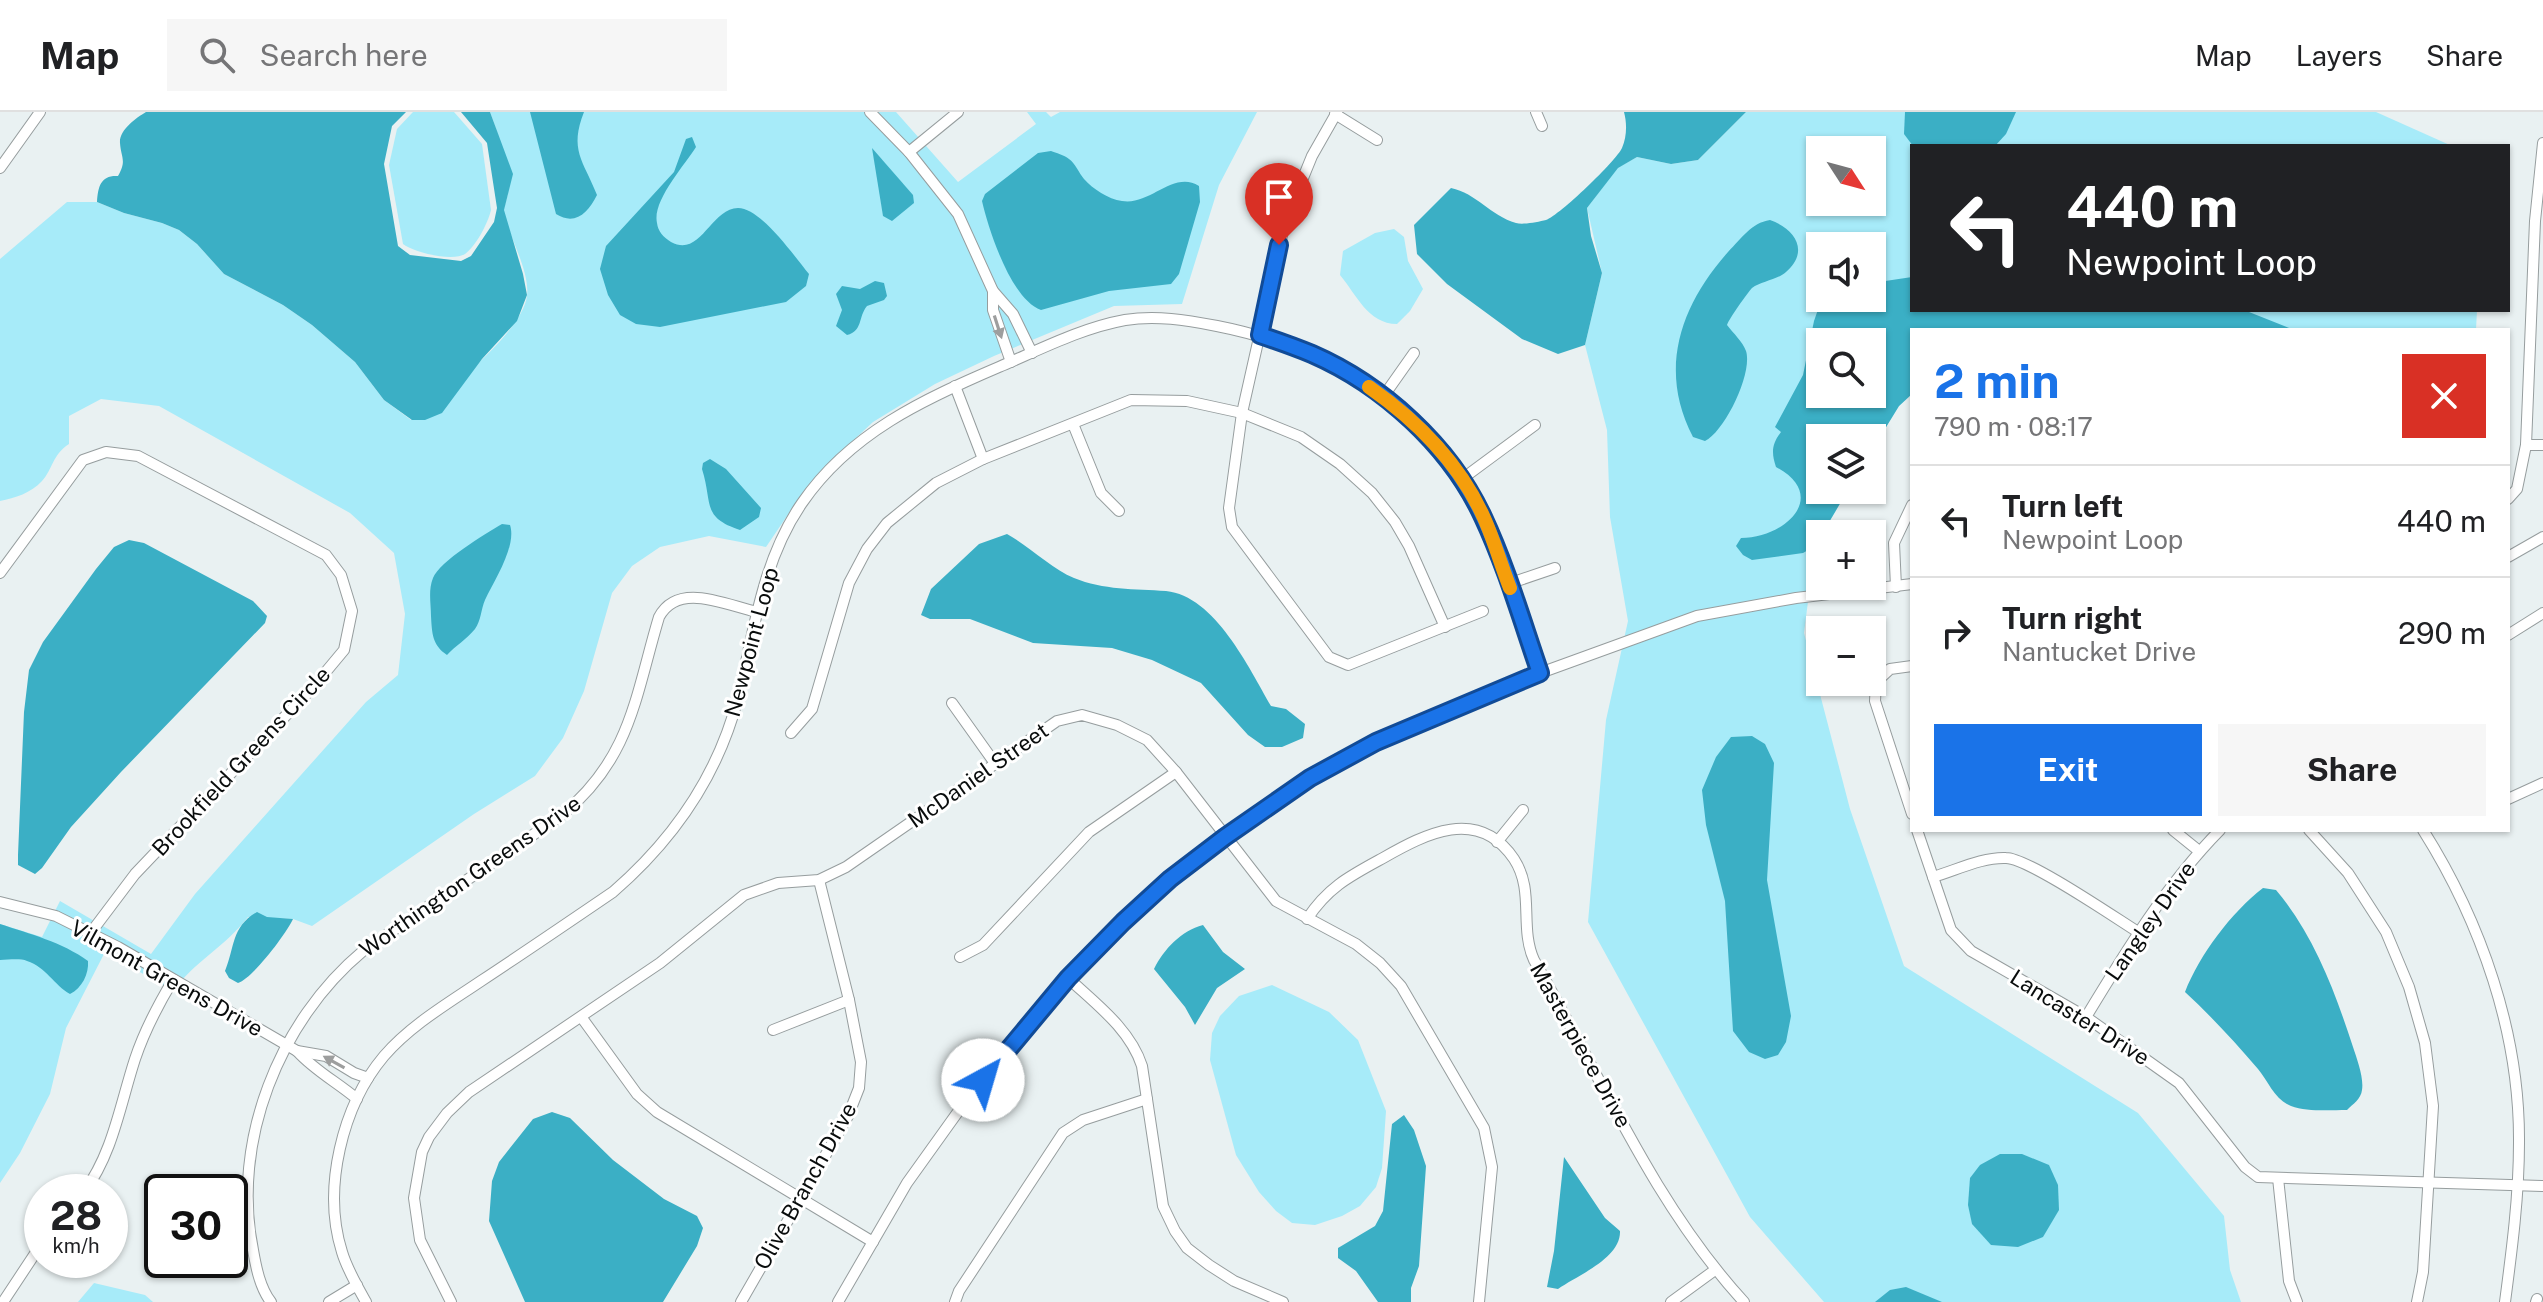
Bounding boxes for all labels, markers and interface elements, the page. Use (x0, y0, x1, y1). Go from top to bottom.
search box (167, 19, 727, 91)
text: Map (40, 33, 119, 78)
icon: search (195, 33, 239, 77)
text: Search here (259, 37, 428, 73)
text: Map (2195, 39, 2252, 72)
text: Layers (2296, 39, 2382, 72)
text: Share (2426, 39, 2503, 72)
north arrow (1806, 136, 1886, 216)
map controls (1806, 136, 1886, 696)
pin (1245, 163, 1313, 245)
text: 440 m (2066, 174, 2238, 240)
icon: arrive (1257, 175, 1301, 219)
icon: left (1934, 176, 2038, 280)
button: sound (1806, 232, 1886, 312)
text: Newpoint Loop (2066, 241, 2317, 283)
one-way arrow (993, 316, 1005, 340)
button: search (1806, 328, 1886, 408)
text: 2 min (1934, 352, 2060, 409)
button: close (2402, 354, 2486, 438)
text: 790 m · 08:17 (1934, 411, 2093, 442)
button: layers (1806, 424, 1886, 504)
text: Turn left (2002, 488, 2123, 524)
icon: left (1934, 499, 1978, 543)
text: 440 m (2397, 503, 2486, 539)
button: + (1806, 520, 1886, 600)
text: Newpoint Loop (2002, 524, 2183, 555)
street label: Newpoint Loop (719, 565, 783, 719)
text: Turn right (2002, 600, 2142, 636)
icon: right (1934, 611, 1978, 655)
text: 290 m (2398, 615, 2486, 651)
button: − (1806, 616, 1886, 696)
text: Nantucket Drive (2002, 636, 2196, 667)
street label: Brookfield Greens Circle (146, 661, 336, 861)
street label: McDaniel Street (903, 717, 1053, 833)
button: Exit (1934, 724, 2202, 816)
button: Share (2218, 724, 2486, 816)
street label: Worthington Greens Drive (354, 790, 586, 962)
street label: Langley Drive (2099, 857, 2201, 985)
street label: Vilmont Greens Drive (66, 914, 268, 1042)
street label: Masterpiece Drive (1525, 958, 1637, 1132)
street label: Lancaster Drive (2006, 964, 2154, 1070)
position arrow (941, 1038, 1025, 1122)
one-way arrow (323, 1055, 345, 1069)
street label: Olive Branch Drive (748, 1098, 862, 1274)
speed limit sign: 30 (144, 1174, 248, 1278)
text: 28 (50, 1192, 102, 1239)
text: km/h (52, 1234, 100, 1258)

